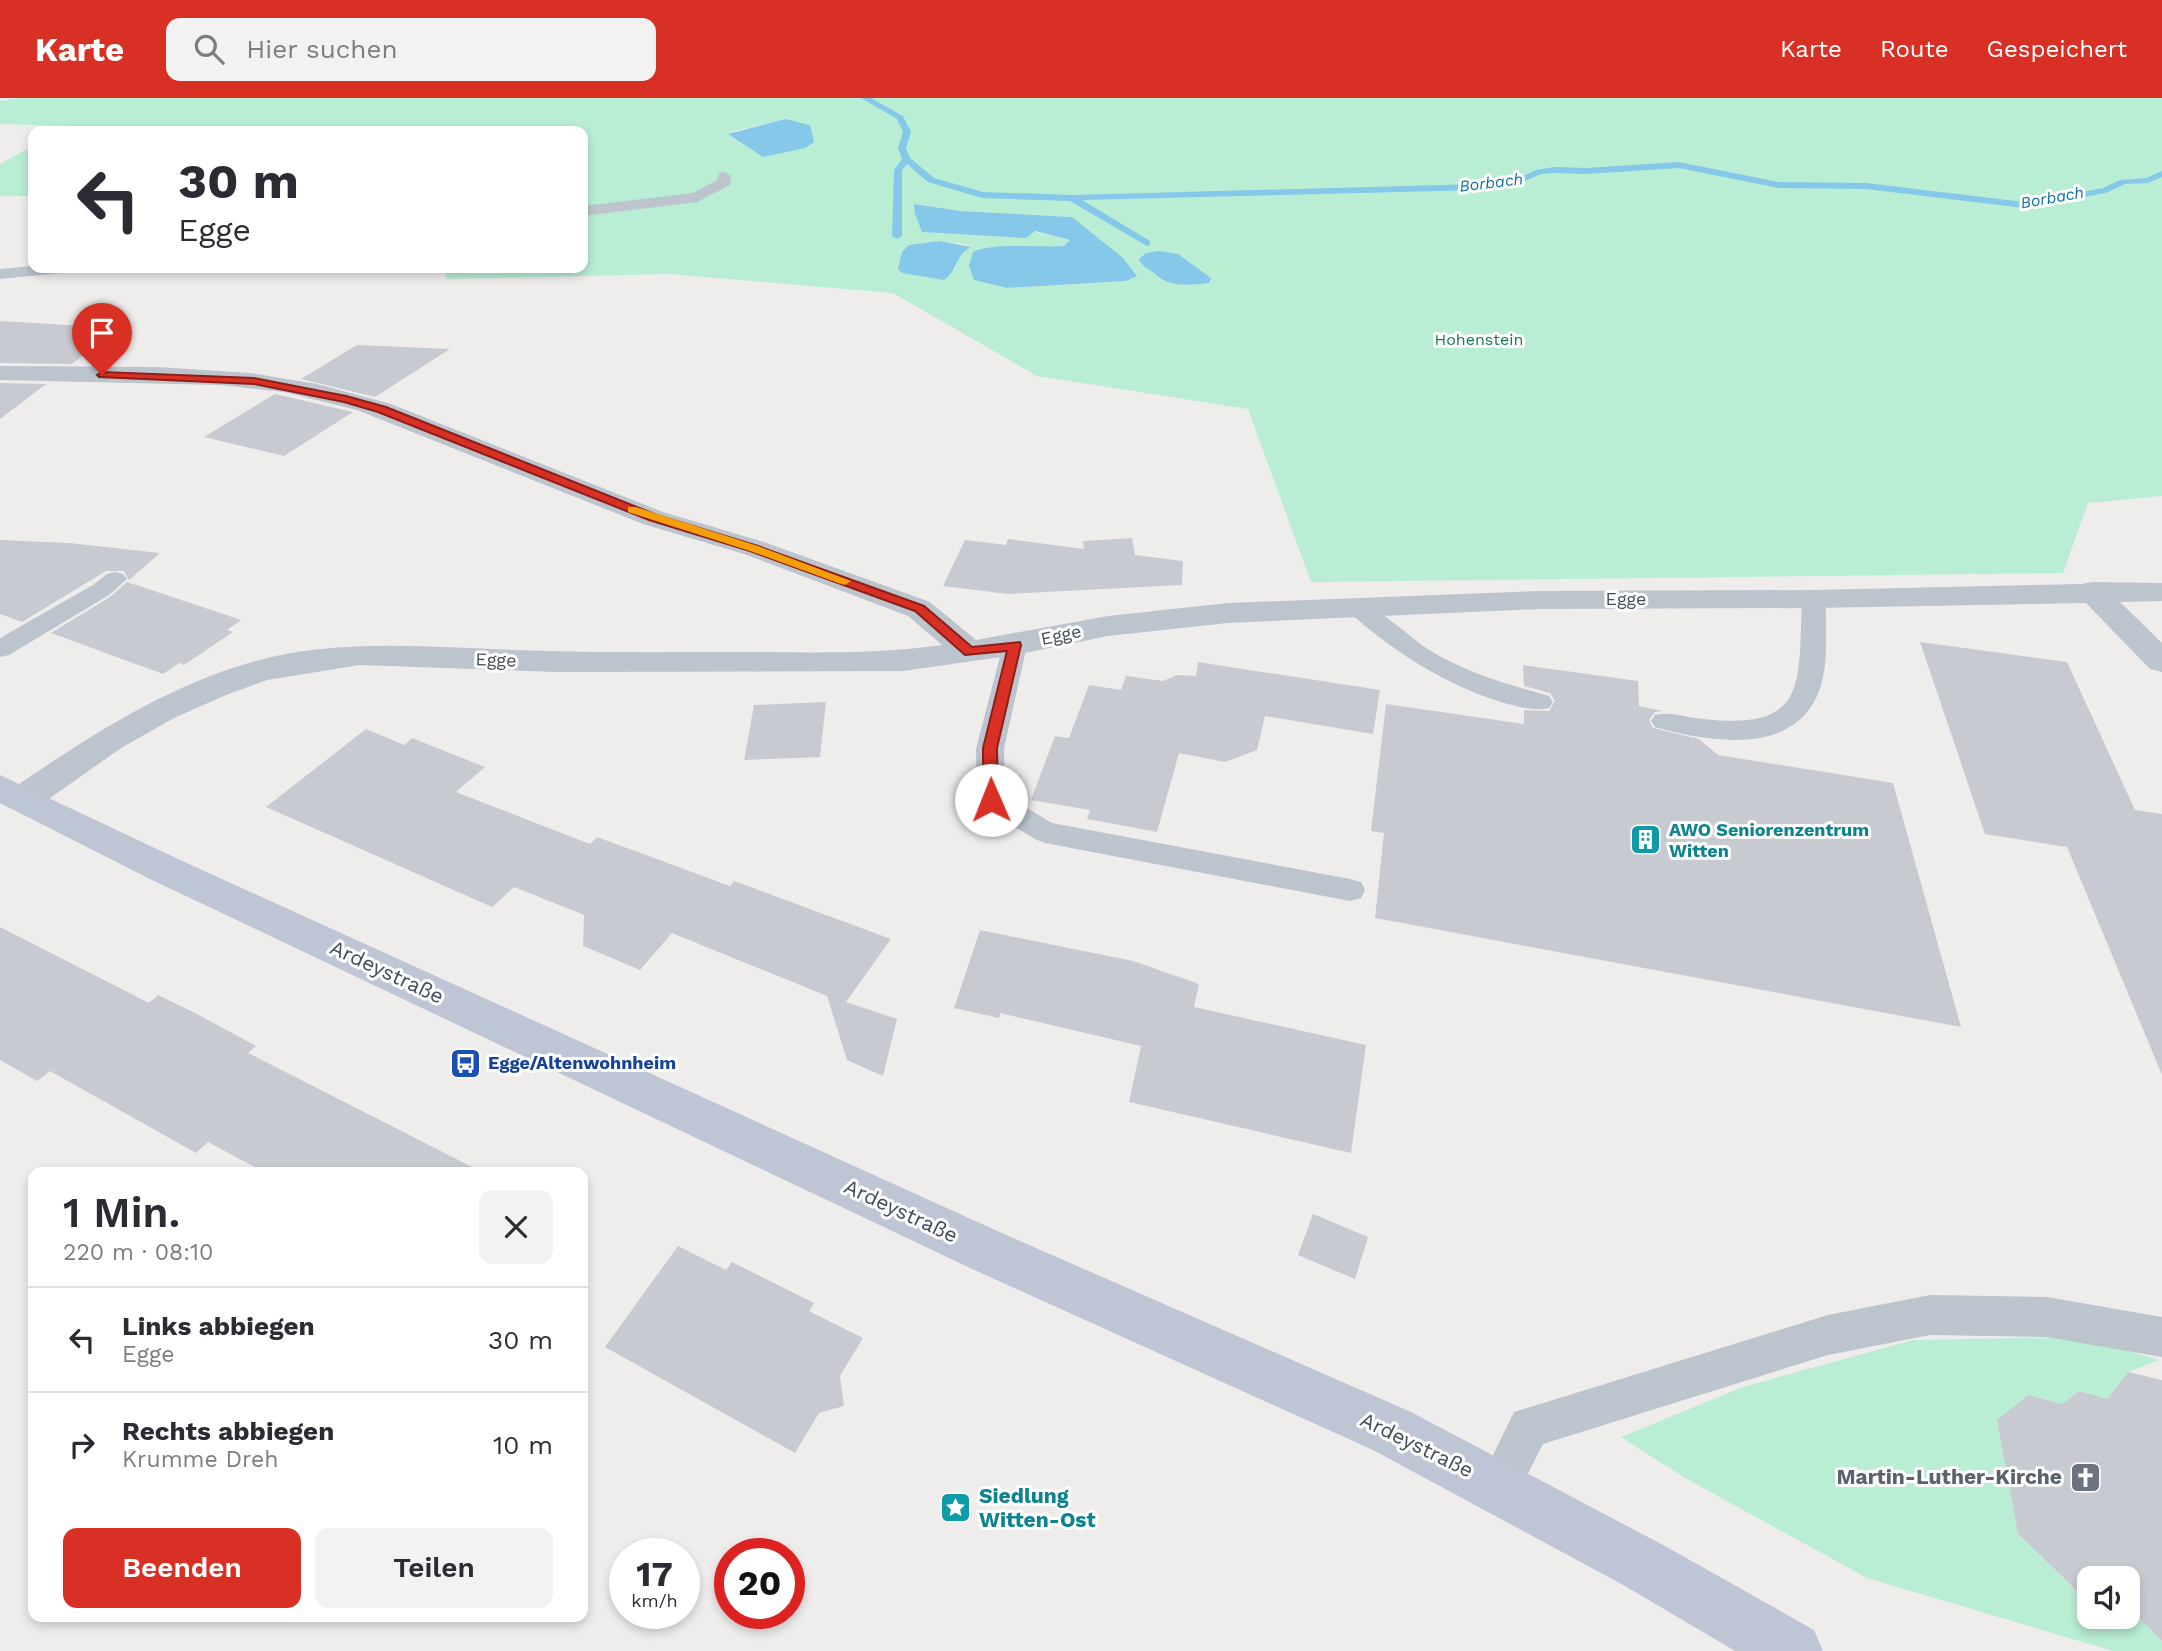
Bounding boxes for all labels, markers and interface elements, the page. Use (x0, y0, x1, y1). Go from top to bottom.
search box (166, 18, 656, 81)
text: Karte (35, 30, 124, 69)
icon: search (190, 30, 228, 68)
text: Hier suchen (246, 34, 398, 64)
text: Karte (1780, 35, 1842, 63)
text: Route (1880, 35, 1949, 63)
text: Gespeichert (1987, 35, 2127, 63)
text: 30 m (178, 152, 299, 210)
icon: left (63, 154, 154, 245)
water label: Borbach (1458, 169, 1524, 196)
water label: Borbach (2019, 183, 2085, 212)
text: Egge (178, 211, 251, 249)
pin (72, 303, 132, 375)
icon: arrive (83, 314, 121, 352)
park label: Hohenstein (1435, 330, 1523, 349)
street label: Egge (1605, 588, 1647, 609)
street label: Egge (1039, 620, 1083, 649)
street label: Egge (475, 648, 517, 671)
position arrow (954, 763, 1028, 837)
place label: AWO Seniorenzentrum Witten (1669, 819, 1869, 861)
building icon: AWO Seniorenzentrum Witten (1629, 823, 1663, 857)
street label: Ardeystraße (326, 934, 448, 1009)
bus stop icon: Egge/Altenwohnheim (448, 1046, 482, 1080)
place label: Egge/Altenwohnheim (488, 1052, 676, 1073)
street label: Ardeystraße (840, 1173, 962, 1248)
text: 1 Min. (63, 1188, 180, 1237)
button: close (479, 1190, 553, 1264)
text: 220 m · 08:10 (63, 1239, 213, 1266)
text: Links abbiegen (122, 1311, 315, 1341)
icon: left (63, 1321, 101, 1359)
text: 30 m (488, 1325, 553, 1355)
text: Egge (122, 1341, 174, 1368)
street label: Ardeystraße (1357, 1406, 1478, 1483)
text: Rechts abbiegen (122, 1416, 334, 1446)
icon: right (63, 1426, 101, 1464)
text: 10 m (493, 1430, 553, 1460)
text: Krumme Dreh (122, 1446, 279, 1473)
church icon: Martin-Luther-Kirche (2068, 1460, 2102, 1494)
place label: Martin-Luther-Kirche (1837, 1464, 2062, 1489)
place label: Siedlung Witten-Ost (979, 1483, 1096, 1532)
place icon: Siedlung Witten-Ost (939, 1491, 973, 1525)
button: Beenden (63, 1528, 301, 1608)
button: Teilen (315, 1528, 553, 1608)
speed limit sign: 20 (714, 1538, 805, 1629)
text: 17 (636, 1553, 673, 1595)
map controls (2077, 1566, 2140, 1629)
button: sound (2077, 1566, 2140, 1629)
text: km/h (631, 1590, 678, 1611)

